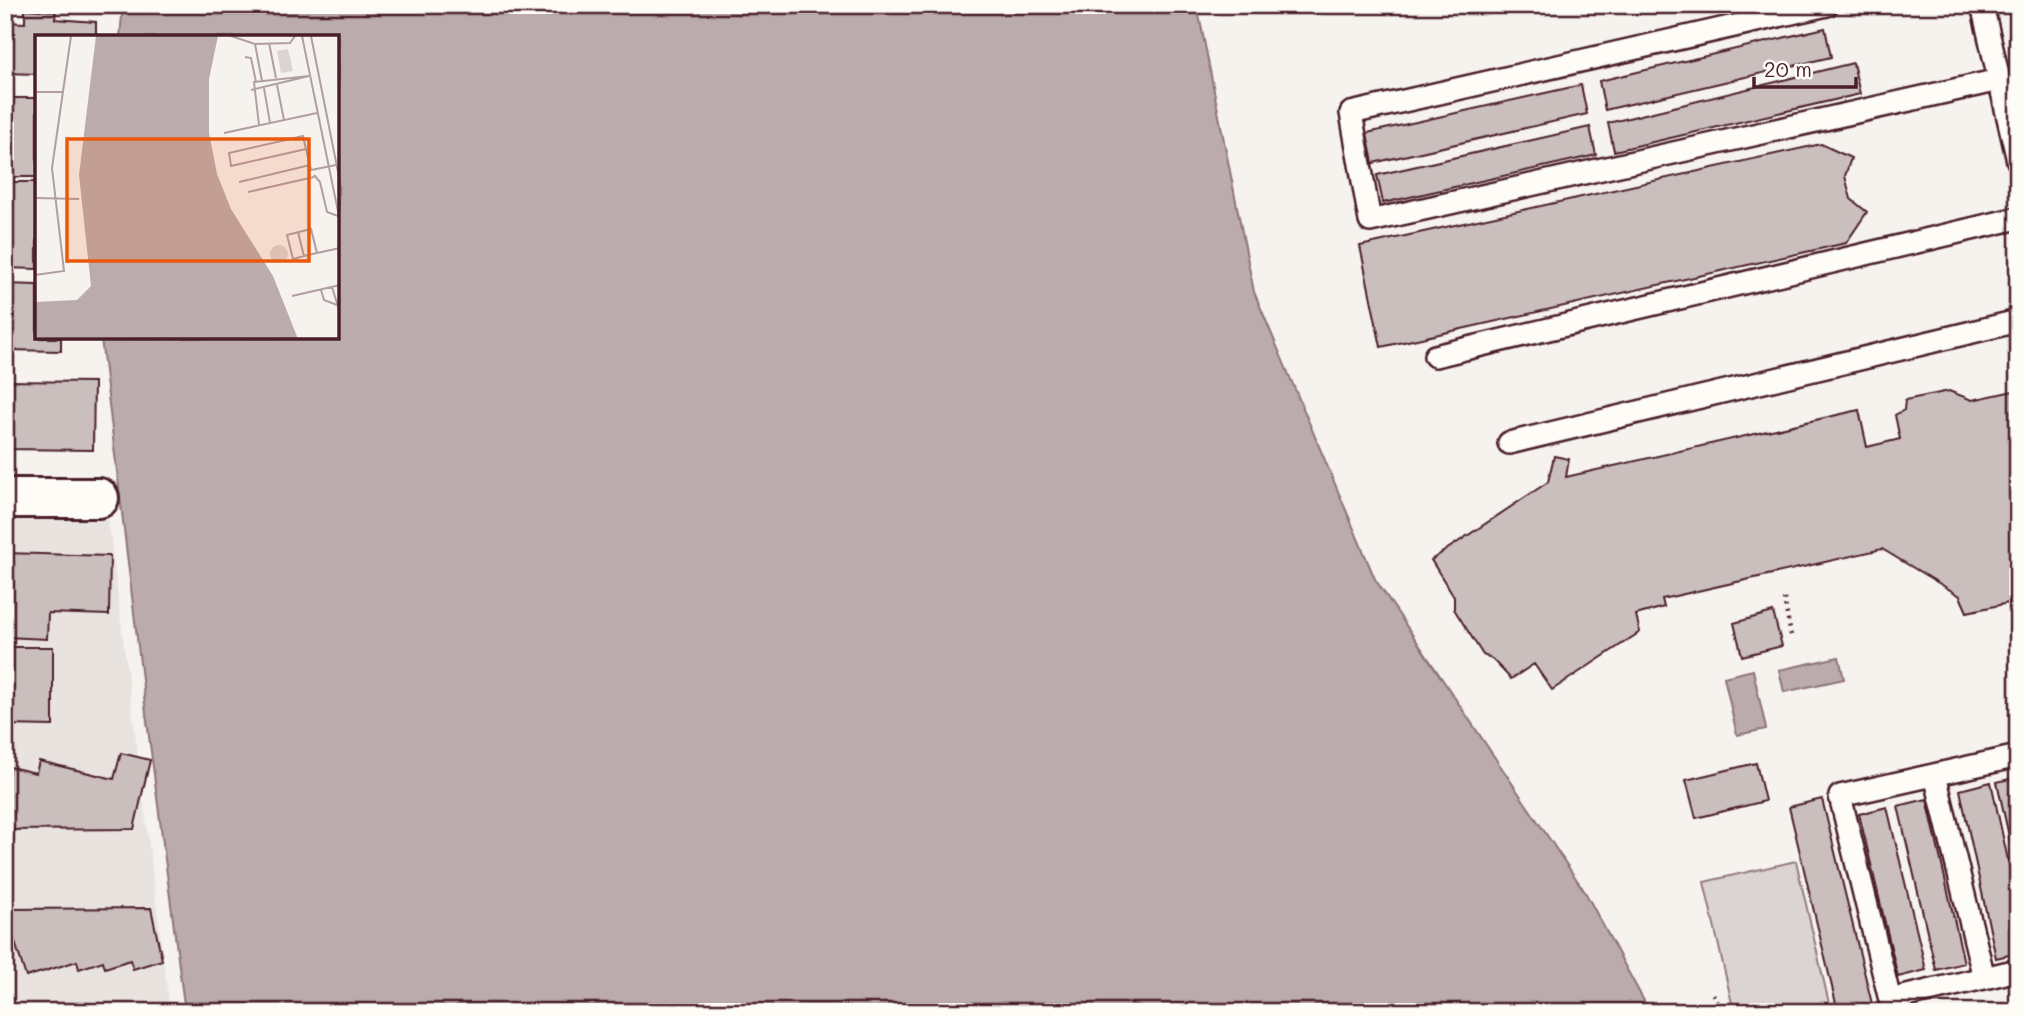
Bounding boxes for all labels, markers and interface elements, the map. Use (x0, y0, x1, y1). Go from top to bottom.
inset map (35, 35, 340, 340)
scale bar (1754, 46, 1855, 90)
text: 20 m (1764, 55, 1812, 82)

